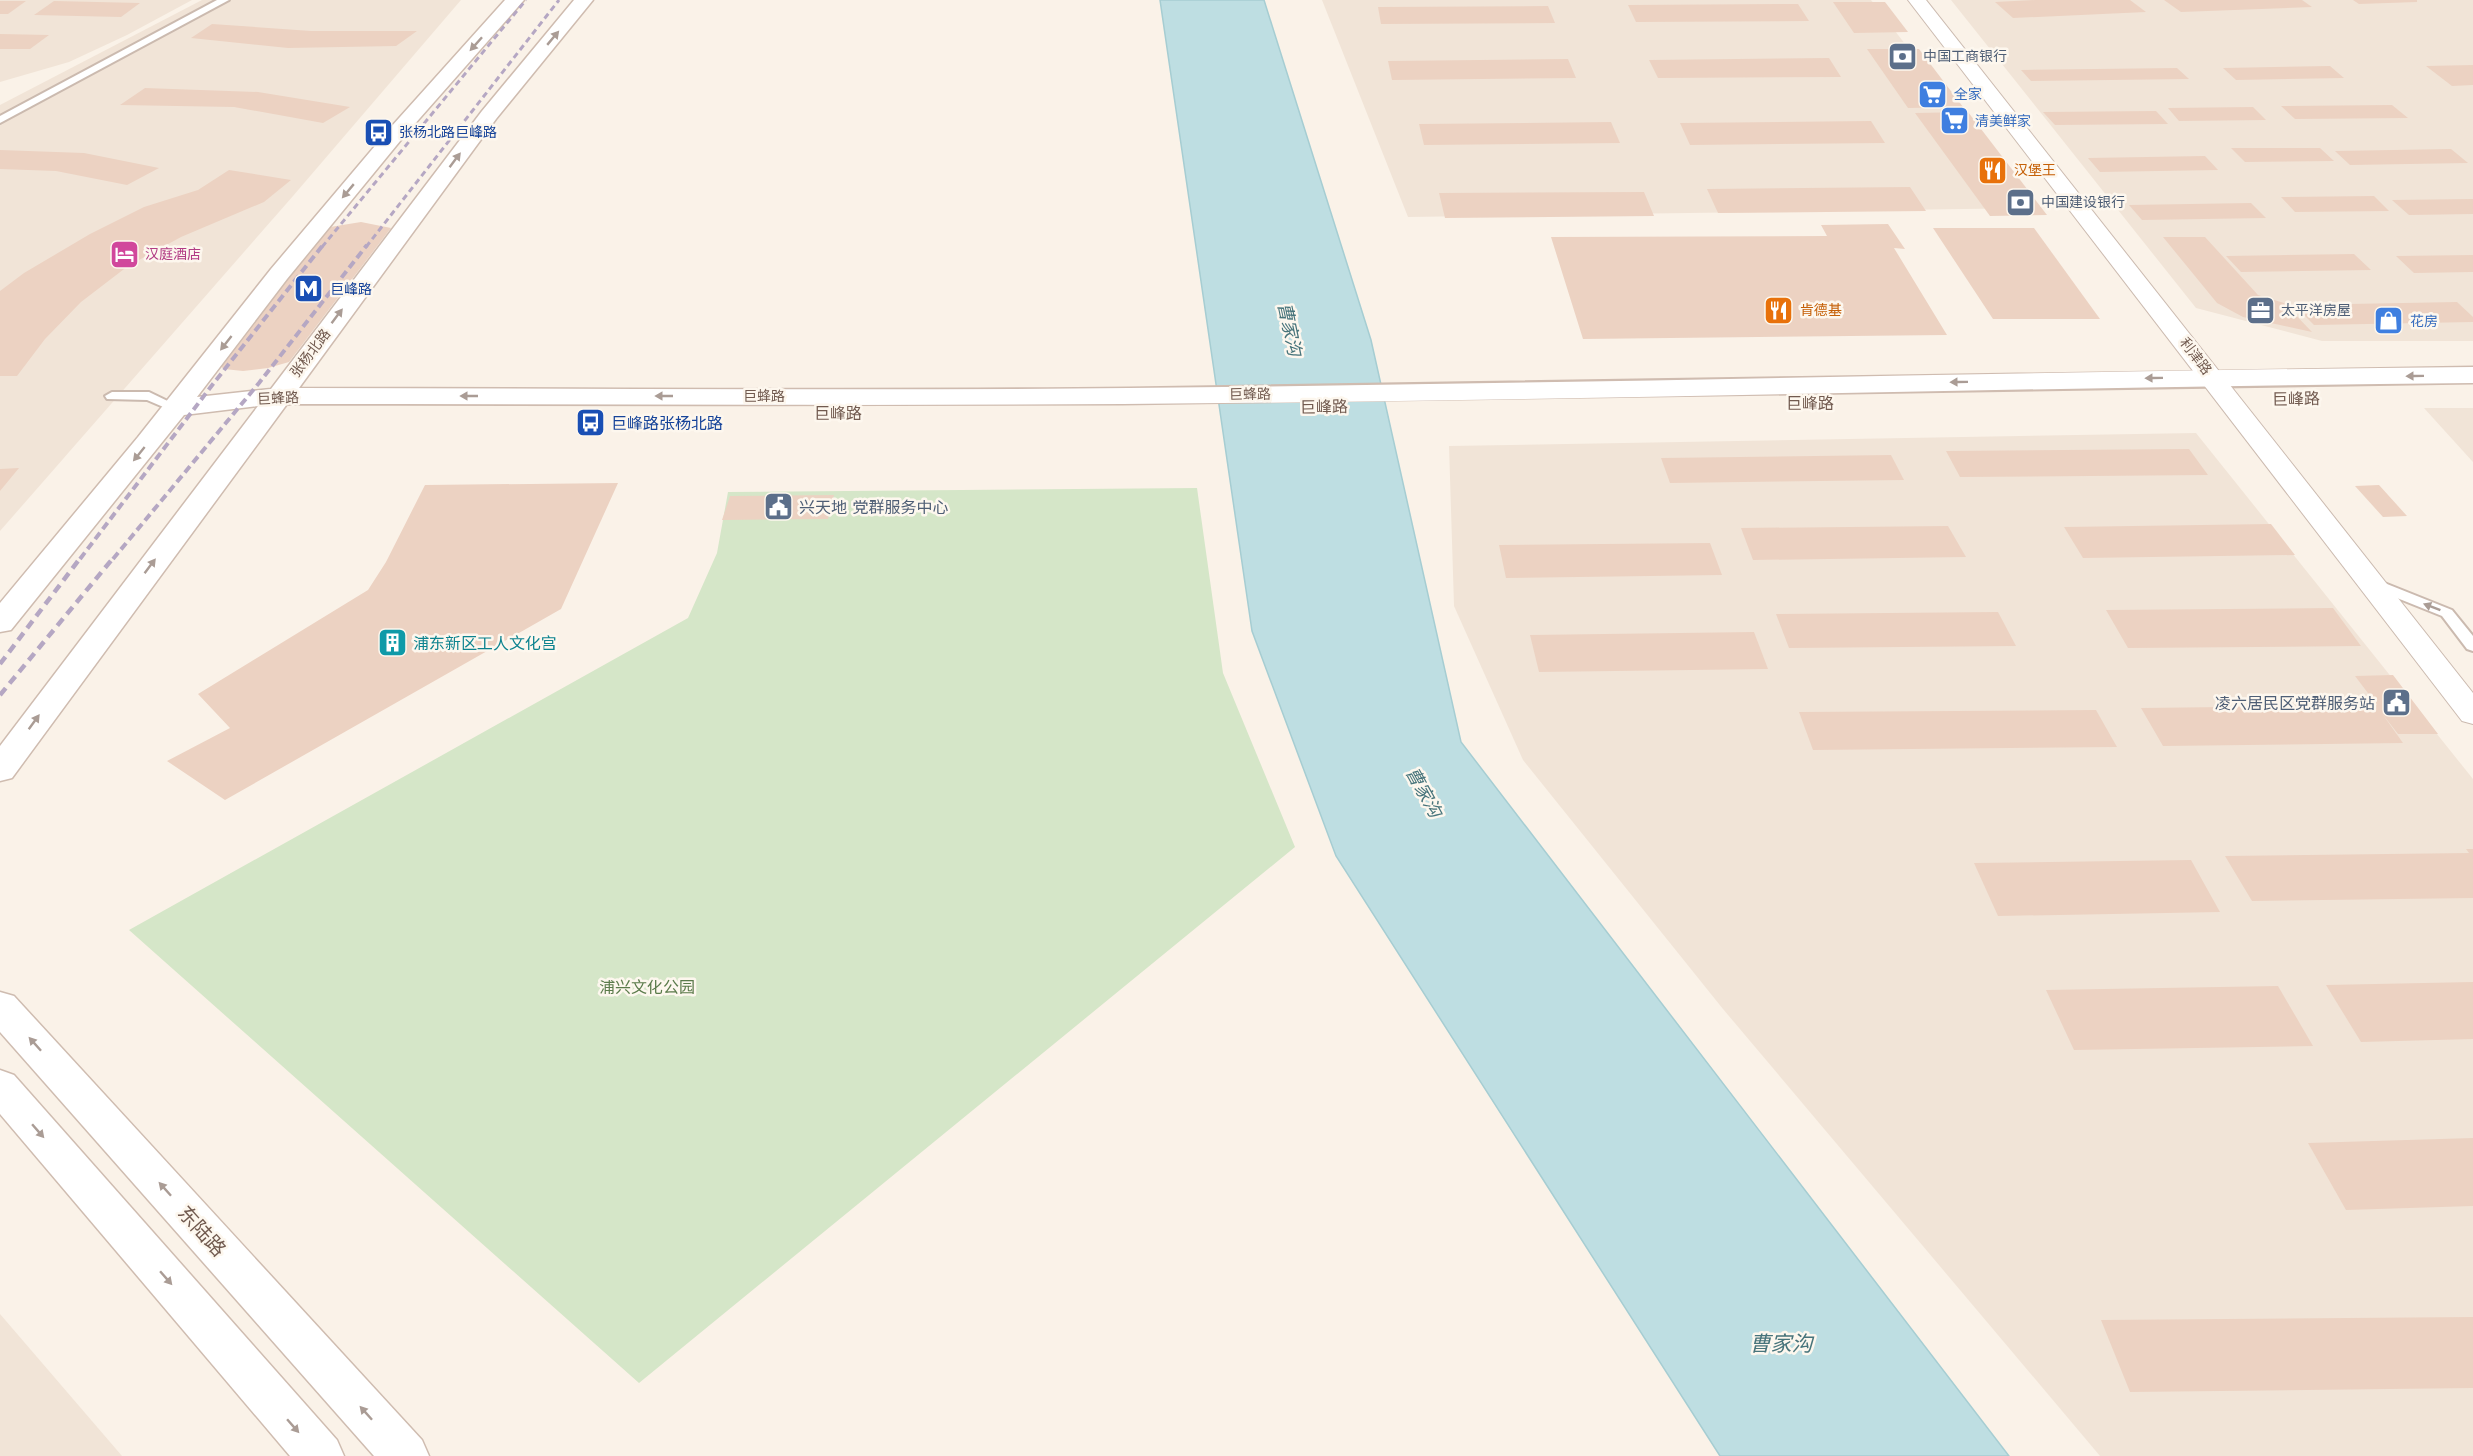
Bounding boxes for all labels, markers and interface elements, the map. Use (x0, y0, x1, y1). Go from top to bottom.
one-way arrow (546, 30, 559, 45)
one-way arrow (470, 36, 483, 51)
bank icon: 中国工商银行 (1886, 40, 1918, 72)
place label: 中国工商银行 (1923, 48, 2007, 64)
supermarket icon: 全家 (1917, 78, 1949, 110)
place label: 全家 (1954, 86, 1982, 102)
supermarket icon: 清美鲜家 (1938, 105, 1970, 137)
place label: 清美鲜家 (1975, 113, 2031, 129)
bus stop icon: 张杨北路巨峰路 (362, 116, 394, 148)
place label: 张杨北路巨峰路 (399, 124, 497, 140)
one-way arrow (448, 153, 460, 168)
restaurant icon: 汉堡王 (1977, 154, 2009, 186)
place label: 汉堡王 (2014, 162, 2056, 178)
one-way arrow (342, 183, 355, 199)
bank icon: 中国建设银行 (2004, 186, 2036, 218)
place label: 中国建设银行 (2041, 194, 2125, 210)
hotel icon: 汉庭酒店 (108, 238, 140, 270)
place label: 汉庭酒店 (145, 246, 201, 262)
metro station icon: 巨峰路 (293, 273, 325, 305)
place label: 巨峰路 (330, 281, 372, 297)
restaurant icon: 肯德基 (1763, 294, 1795, 326)
office icon: 太平洋房屋 (2244, 294, 2276, 326)
water label: 曹家沟 (1274, 300, 1306, 360)
place label: 肯德基 (1800, 302, 1842, 318)
place label: 太平洋房屋 (2281, 302, 2351, 318)
shop icon: 花房 (2373, 305, 2405, 337)
one-way arrow (331, 309, 343, 324)
place label: 花房 (2410, 313, 2438, 329)
street label: 张杨北路 (287, 326, 333, 380)
street label: 利津路 (2177, 334, 2215, 378)
one-way arrow (220, 335, 232, 350)
one-way arrow (2405, 371, 2424, 380)
one-way arrow (2144, 373, 2163, 383)
one-way arrow (1949, 377, 1968, 386)
street label: 巨蜂路 (1229, 386, 1271, 402)
street label: 巨蜂路 (743, 388, 785, 404)
street label: 巨蜂路 (257, 389, 299, 407)
street label: 巨峰路 (2272, 389, 2320, 409)
one-way arrow (460, 391, 479, 401)
one-way arrow (655, 391, 674, 401)
street label: 巨峰路 (1786, 394, 1834, 413)
street label: 巨峰路 (1300, 397, 1348, 417)
street label: 巨峰路 (814, 404, 862, 423)
bus stop icon: 巨峰路张杨北路 (574, 407, 606, 439)
place label: 巨峰路张杨北路 (611, 414, 723, 433)
one-way arrow (132, 446, 145, 462)
public building icon: 兴天地 党群服务中心 (762, 491, 794, 523)
place label: 兴天地 党群服务中心 (799, 498, 948, 517)
one-way arrow (144, 558, 156, 573)
one-way arrow (2422, 601, 2440, 611)
building icon: 浦东新区工人文化宫 (376, 627, 408, 659)
place label: 浦东新区工人文化宫 (413, 634, 557, 653)
public building icon: 凌六居民区党群服务站 (2380, 687, 2412, 719)
place label: 凌六居民区党群服务站 (2215, 694, 2375, 713)
one-way arrow (28, 715, 40, 731)
water label: 曹家沟 (1402, 763, 1447, 822)
park label: 浦兴文化公园 (599, 978, 695, 997)
one-way arrow (28, 1037, 42, 1052)
one-way arrow (31, 1123, 45, 1138)
one-way arrow (158, 1182, 172, 1197)
street label: 东陆路 (173, 1201, 231, 1261)
one-way arrow (159, 1270, 172, 1285)
water label: 曹家沟 (1750, 1331, 1814, 1356)
one-way arrow (359, 1405, 373, 1420)
one-way arrow (286, 1418, 299, 1433)

